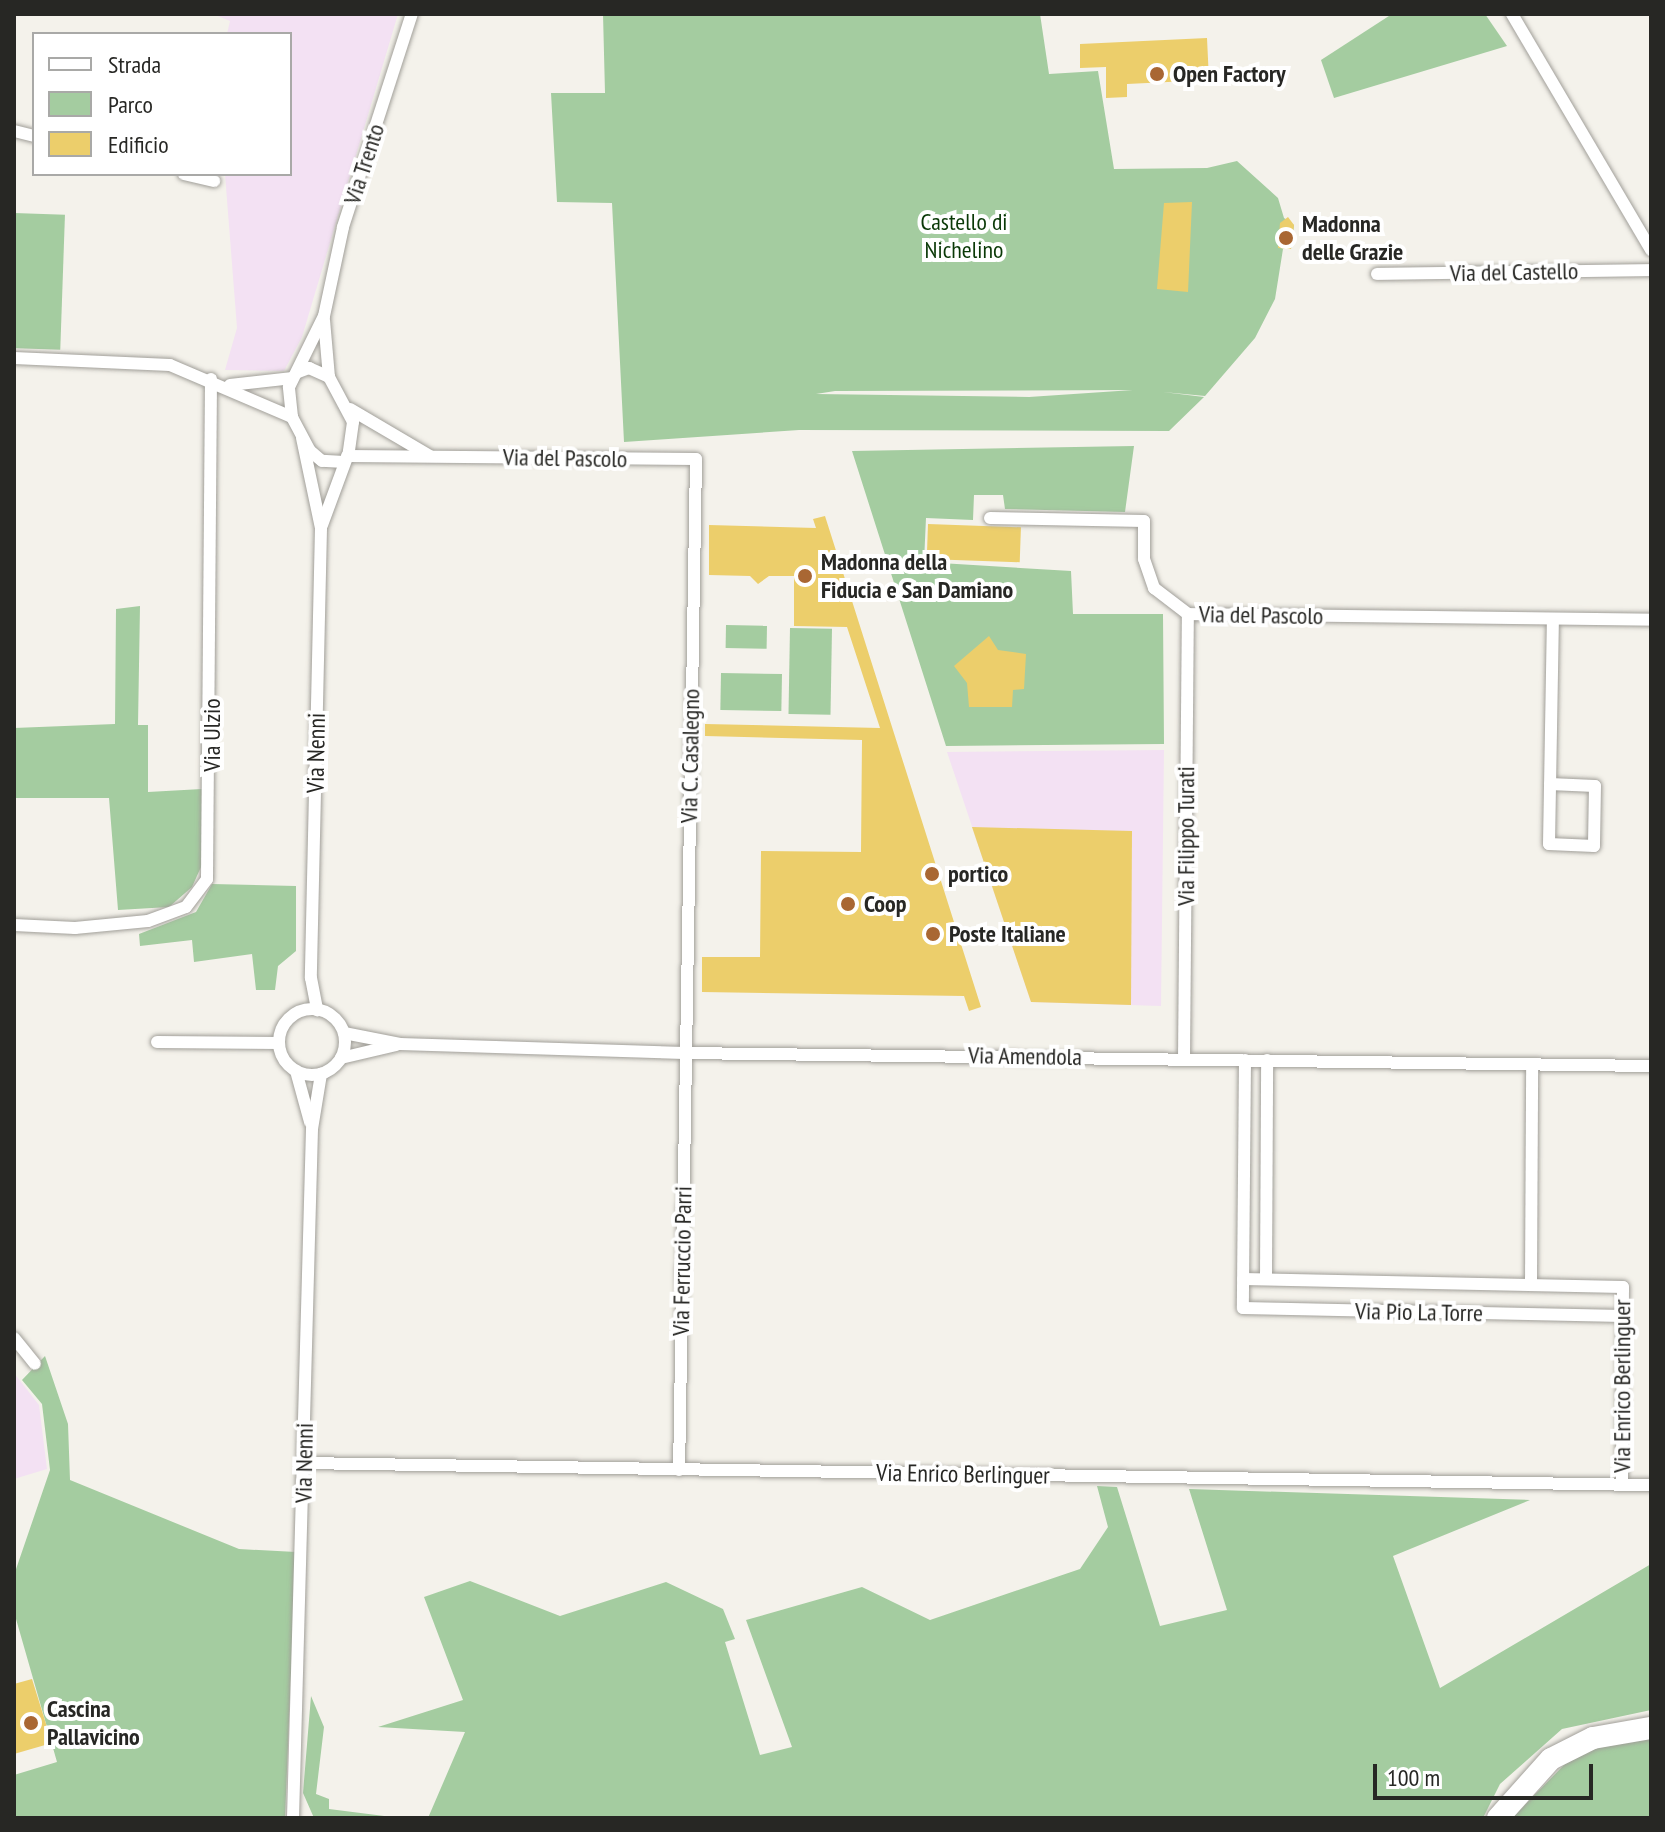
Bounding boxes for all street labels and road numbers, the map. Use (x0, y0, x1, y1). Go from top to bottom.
street label: Via Trento (337, 120, 391, 208)
street label: Via del Castello (1450, 256, 1578, 288)
street label: Via del Pascolo (503, 443, 627, 473)
street label: Via del Pascolo (1199, 600, 1323, 630)
street label: Via C. Casalegno (674, 688, 706, 824)
street label: Via Ulzio (198, 698, 226, 772)
street label: Via Nenni (301, 713, 331, 793)
street label: Via Filippo Turati (1172, 766, 1200, 906)
street label: Via Amendola (968, 1041, 1082, 1071)
street label: Via Ferruccio Parri (666, 1186, 698, 1336)
street label: Via Pio La Torre (1355, 1296, 1483, 1328)
street label: Via Enrico Berlinguer (1608, 1299, 1636, 1473)
street label: Via Nenni (289, 1423, 319, 1503)
street label: Via Enrico Berlinguer (876, 1458, 1050, 1490)

